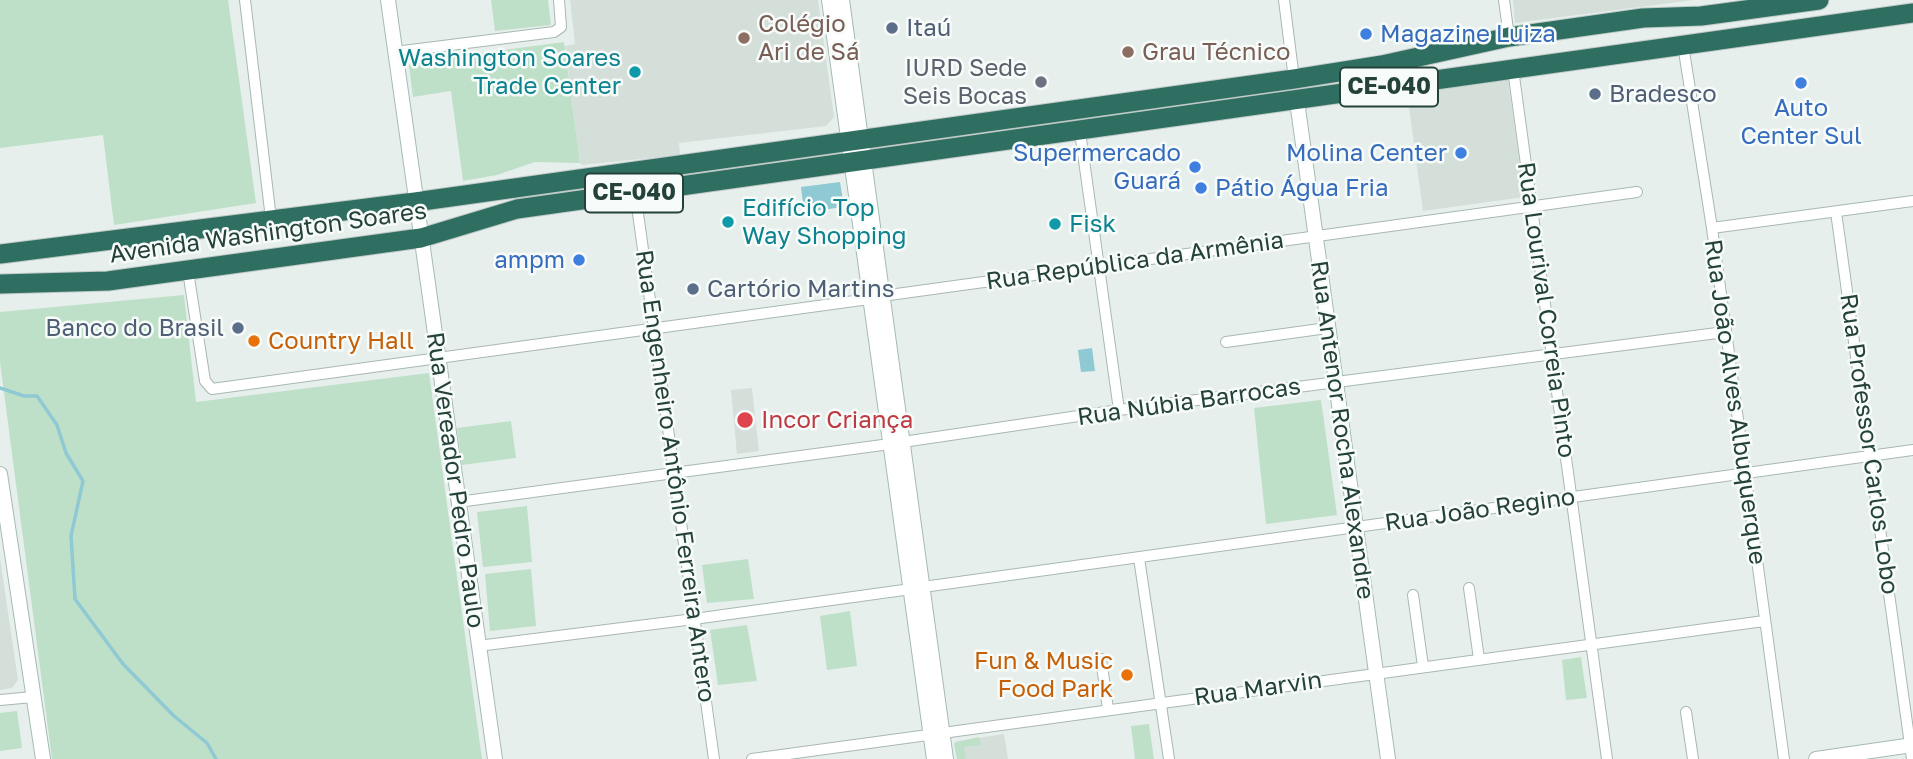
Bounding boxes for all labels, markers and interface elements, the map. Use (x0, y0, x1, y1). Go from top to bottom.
place label: Colégio Ari de Sá (758, 10, 859, 66)
place label: Itaú (906, 14, 951, 42)
marker: Itaú (884, 20, 900, 36)
place label: Magazine Luiza (1380, 20, 1556, 48)
marker: Magazine Luiza (1358, 26, 1374, 42)
marker: Colégio Ari de Sá (736, 30, 752, 46)
place label: Grau Técnico (1142, 38, 1291, 66)
place label: Washington Soares Trade Center (398, 44, 621, 100)
marker: Grau Técnico (1120, 44, 1136, 60)
place label: IURD Sede Seis Bocas (903, 54, 1027, 110)
marker: Washington Soares Trade Center (627, 64, 643, 80)
road number: CE-040 (1340, 68, 1438, 106)
marker: IURD Sede Seis Bocas (1033, 74, 1049, 90)
marker: Auto Center Sul (1793, 75, 1809, 91)
place label: Bradesco (1609, 80, 1717, 108)
marker: Bradesco (1587, 86, 1603, 102)
place label: Auto Center Sul (1740, 94, 1862, 150)
place label: Supermercado Guará (1013, 139, 1181, 195)
place label: Molina Center (1286, 139, 1447, 167)
marker: Molina Center (1453, 145, 1469, 161)
marker: Supermercado Guará (1187, 159, 1203, 175)
street label: Rua Lourival Correia Pìnto (1511, 160, 1581, 460)
road number: CE-040 (585, 174, 683, 212)
place label: Pátio Água Fria (1215, 174, 1389, 202)
marker: Pátio Água Fria (1193, 180, 1209, 196)
place label: Edifício Top Way Shopping (742, 194, 907, 250)
street label: Avenida Washington Soares (108, 196, 428, 270)
place label: Fisk (1069, 210, 1116, 238)
marker: Edifício Top Way Shopping (720, 214, 736, 230)
marker: Fisk (1047, 216, 1063, 232)
street label: Rua República da Armênia (984, 226, 1286, 296)
street label: Rua João Alves Albuquerque (1698, 238, 1772, 566)
place label: ampm (494, 246, 565, 274)
street label: Rua Engenheiro Antônio Ferreira Antero (629, 248, 721, 704)
marker: ampm (571, 252, 587, 268)
street label: Rua Antenor Rocha Alexandre (1304, 259, 1380, 601)
place label: Cartório Martins (707, 275, 894, 303)
marker: Cartório Martins (685, 281, 701, 297)
street label: Rua Professor Carlos Lobo (1834, 292, 1904, 596)
place label: Banco do Brasil (45, 314, 224, 342)
marker: Banco do Brasil (230, 320, 246, 336)
place label: Country Hall (268, 327, 414, 355)
street label: Rua Vereador Pedro Paulo (420, 330, 490, 630)
marker: Country Hall (246, 333, 262, 349)
street label: Rua Núbia Barrocas (1075, 372, 1303, 432)
place label: Incor Criança (761, 406, 913, 434)
marker: Incor Criança (735, 410, 755, 430)
street label: Rua João Regino (1383, 482, 1577, 538)
place label: Fun & Music Food Park (974, 647, 1113, 703)
street label: Rua Marvin (1192, 666, 1324, 712)
marker: Fun & Music Food Park (1119, 667, 1135, 683)

